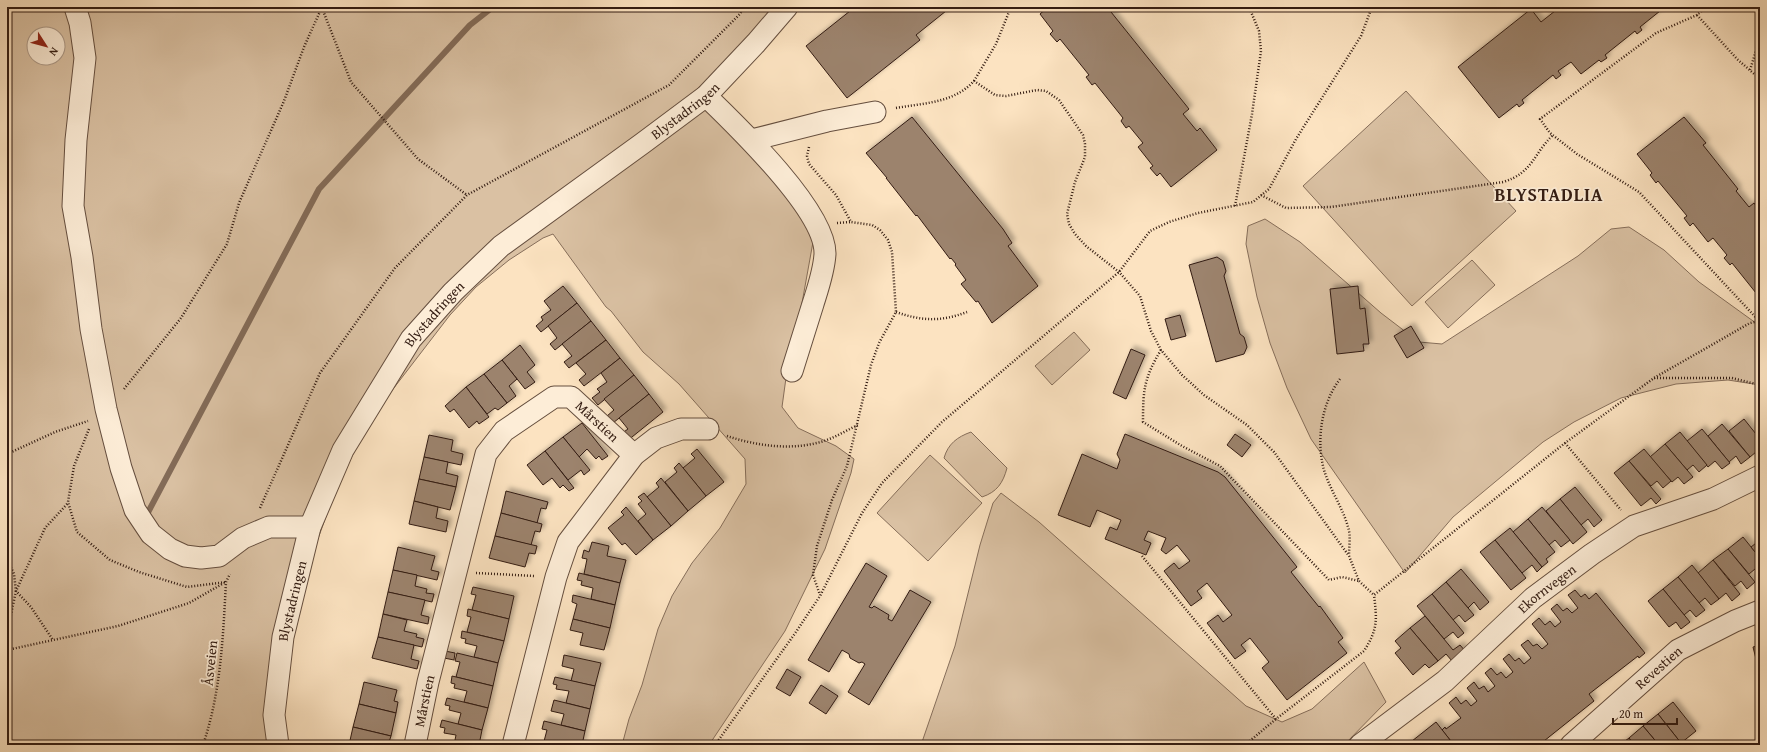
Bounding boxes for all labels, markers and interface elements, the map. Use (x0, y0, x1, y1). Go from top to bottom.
north arrow (26, 26, 66, 66)
text: N (45, 44, 63, 60)
street label: Blystadringen (646, 78, 724, 144)
district label: BLYSTADLIA (1494, 181, 1604, 208)
street label: Blystadringen (399, 276, 469, 350)
street label: Mårstien (571, 396, 624, 447)
street label: Blystadringen (273, 558, 311, 642)
street label: Ekornvegen (1513, 559, 1580, 618)
street label: Åsveien (198, 639, 222, 687)
street label: Revestien (1631, 641, 1686, 694)
street label: Mårstien (409, 673, 439, 729)
scale bar (1613, 700, 1677, 726)
text: 20 m (1619, 705, 1643, 722)

